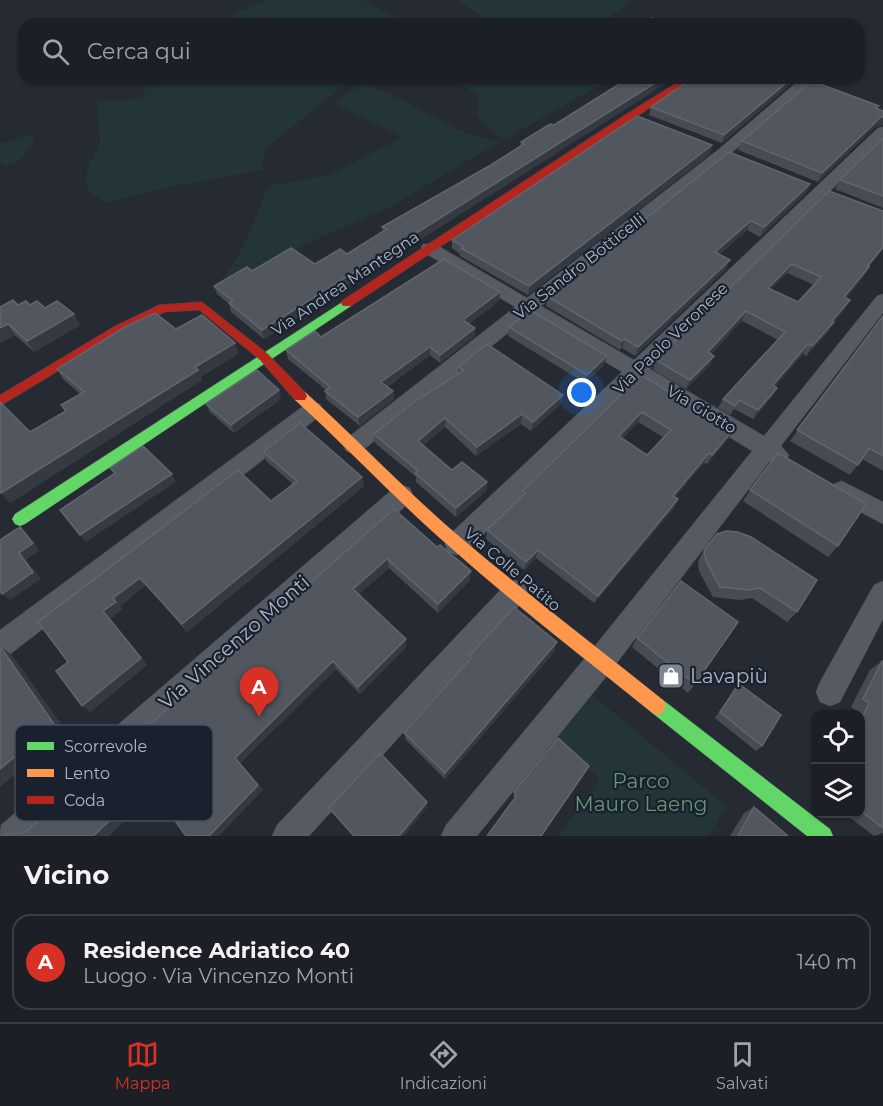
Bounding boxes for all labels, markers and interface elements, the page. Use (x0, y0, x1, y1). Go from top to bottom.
search box (18, 18, 865, 84)
icon: search (39, 35, 72, 68)
text: Cerca qui (87, 38, 191, 65)
street label: Via Sandro Botticelli (510, 209, 649, 323)
street label: Via Andrea Mantegna (268, 227, 423, 340)
street label: Via Paolo Veronese (609, 279, 732, 398)
your location (567, 378, 596, 407)
street label: Via Giotto (663, 381, 740, 438)
street label: Via Colle Patito (461, 524, 565, 615)
street label: Via Vincenzo Monti (154, 570, 314, 714)
shop icon: Lavapiù (656, 661, 686, 691)
place label: Lavapiù (690, 664, 768, 688)
pin: A (240, 668, 278, 717)
map controls (811, 710, 865, 818)
button: locate (811, 710, 865, 764)
legend (15, 725, 213, 821)
text: Scorrevole (64, 737, 147, 756)
text: Lento (64, 764, 110, 783)
button: layers (811, 764, 865, 818)
park label: Parco Mauro Laeng (575, 769, 707, 816)
text: Coda (64, 791, 105, 810)
text: Vicino (24, 859, 109, 891)
text: Residence Adriatico 40 (83, 937, 350, 964)
text: A (38, 950, 53, 974)
text: 140 m (797, 950, 857, 974)
text: Luogo · Via Vincenzo Monti (83, 964, 354, 988)
tab: Mappa (115, 1038, 170, 1093)
tab: Indicazioni (400, 1038, 487, 1093)
tab: Salvati (716, 1038, 768, 1093)

